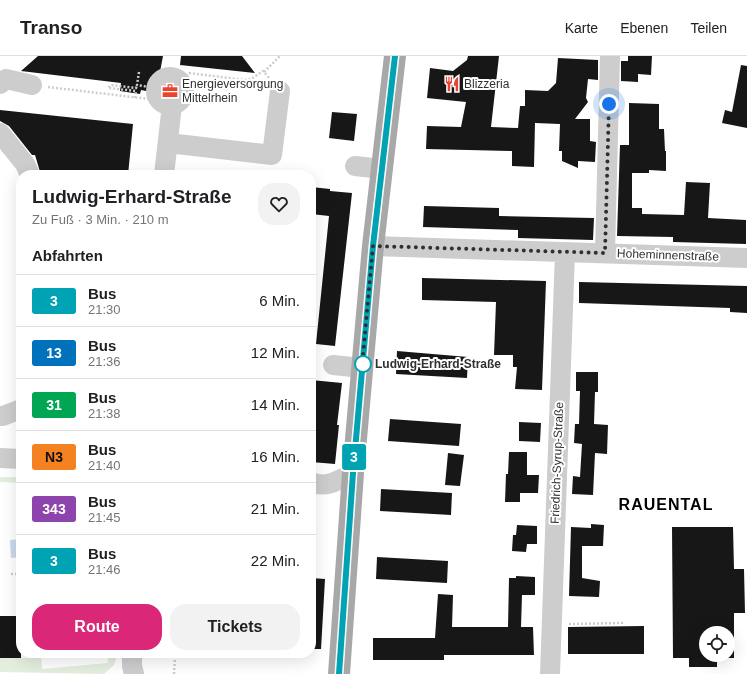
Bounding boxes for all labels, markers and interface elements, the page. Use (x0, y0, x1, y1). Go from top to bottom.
text: Transo (20, 17, 82, 38)
text: Karte (565, 20, 598, 36)
text: Ebenen (620, 20, 668, 36)
text: Teilen (690, 20, 727, 36)
restaurant icon: Blizzeria (443, 75, 461, 93)
place label: Energieversorgung Mittelrhein (182, 77, 283, 105)
place label: Blizzeria (464, 77, 510, 91)
office icon: Energieversorgung Mittelrhein (161, 82, 179, 100)
your location (599, 94, 619, 114)
button: heart (258, 183, 300, 225)
text: Ludwig-Erhard-Straße (32, 186, 232, 207)
text: Zu Fuß · 3 Min. · 210 m (32, 212, 169, 227)
street label: Hoheminnenstraße (617, 246, 720, 264)
text: Abfahrten (32, 247, 103, 264)
text: Bus (88, 285, 116, 302)
text: 6 Min. (259, 292, 300, 309)
text: 3 (50, 293, 58, 309)
text: 21:30 (88, 302, 121, 317)
text: Bus (88, 337, 116, 354)
text: 12 Min. (251, 344, 300, 361)
text: 13 (46, 345, 62, 361)
text: 21:36 (88, 354, 121, 369)
marker: Ludwig-Erhard-Straße (354, 355, 372, 373)
place label: Ludwig-Erhard-Straße (375, 357, 501, 371)
text: Bus (88, 389, 116, 406)
text: 14 Min. (251, 396, 300, 413)
text: 31 (46, 397, 62, 413)
street label: Friedrich-Syrup-Straße (548, 401, 566, 524)
text: 21:38 (88, 406, 121, 421)
text: Bus (88, 441, 116, 458)
line badge: 3 (341, 444, 367, 470)
text: 16 Min. (251, 448, 300, 465)
text: N3 (45, 449, 63, 465)
text: 3 (350, 449, 358, 465)
text: 21:40 (88, 458, 121, 473)
text: Bus (88, 493, 116, 510)
district label: RAUENTAL (619, 496, 713, 513)
text: 21 Min. (251, 500, 300, 517)
text: 343 (42, 501, 66, 517)
text: 21:45 (88, 510, 121, 525)
text: Bus (88, 545, 116, 562)
text: 22 Min. (251, 552, 300, 569)
text: 3 (50, 553, 58, 569)
text: 21:46 (88, 562, 121, 577)
button: Route (32, 604, 162, 650)
button: Tickets (170, 604, 300, 650)
map controls (699, 626, 735, 662)
button: locate (699, 626, 735, 662)

